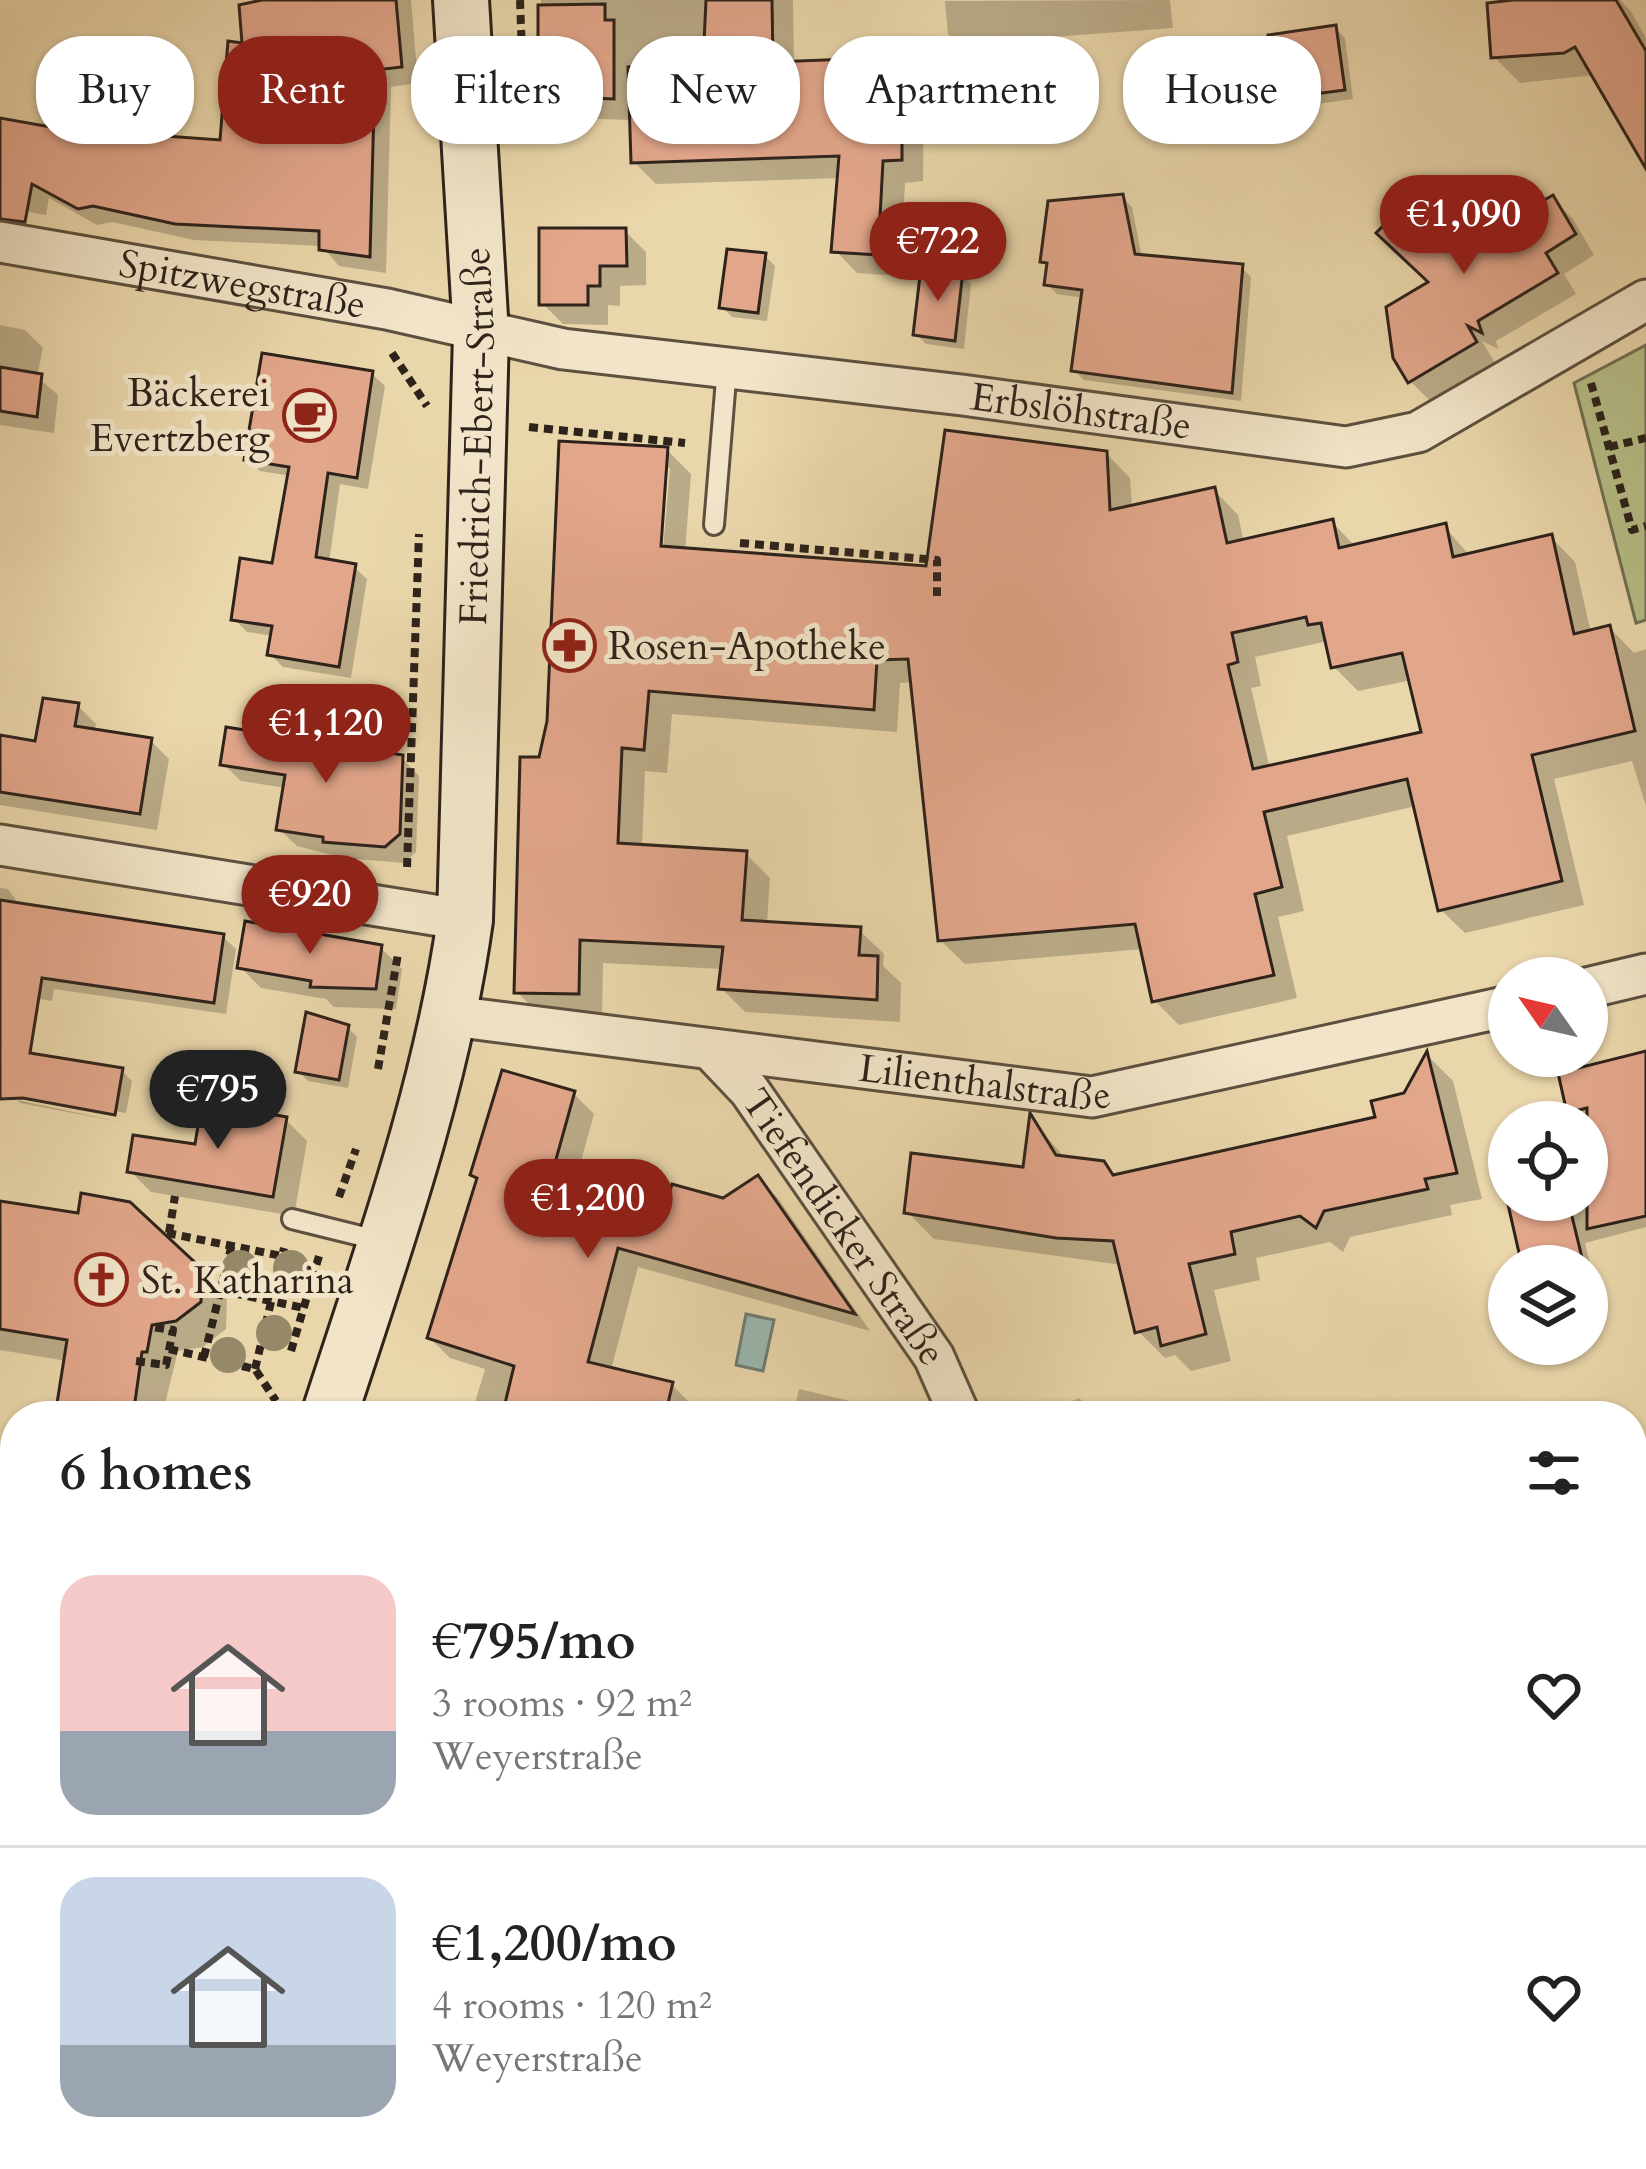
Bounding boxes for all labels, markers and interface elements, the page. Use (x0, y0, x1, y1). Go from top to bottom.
chip: Buy (36, 36, 194, 144)
chip: Rent (218, 36, 387, 144)
chip: Filters (411, 36, 603, 144)
chip: New (627, 36, 800, 144)
chip: Apartment (824, 36, 1099, 144)
chip: House (1123, 36, 1321, 144)
pin: €1,090 (1366, 175, 1562, 277)
text: €1,090 (1407, 187, 1521, 240)
pin: €722 (867, 202, 1009, 304)
text: €722 (896, 214, 980, 267)
street label: Spitzwegstraße (115, 237, 370, 331)
street label: Friedrich-Ebert-Straße (447, 246, 508, 626)
place label: Bäckerei Evertzberg (90, 367, 270, 465)
street label: Erbslöhstraße (967, 370, 1195, 452)
cafe icon: Bäckerei Evertzberg (281, 387, 337, 443)
pharmacy icon: Rosen-Apotheke (541, 618, 597, 674)
place label: Rosen-Apotheke (608, 620, 886, 673)
pin: €1,120 (228, 684, 424, 786)
text: €1,120 (269, 696, 383, 749)
pin: €920 (239, 855, 381, 957)
text: €920 (268, 867, 352, 920)
north arrow (1488, 957, 1608, 1077)
map controls (1488, 957, 1608, 1365)
street label: Lilienthalstraße (856, 1041, 1116, 1123)
pin: €795 (147, 1050, 289, 1152)
text: €795 (176, 1062, 260, 1115)
street label: Tiefendicker Straße (729, 1078, 959, 1376)
button: locate (1488, 1101, 1608, 1221)
pin: €1,200 (490, 1159, 686, 1261)
text: €1,200 (531, 1171, 645, 1224)
button: layers (1488, 1245, 1608, 1365)
church icon: St. Katharina (74, 1252, 130, 1308)
place label: St. Katharina (141, 1254, 354, 1307)
text: 6 homes (60, 1438, 252, 1508)
icon: filters (1521, 1440, 1587, 1506)
text: €795/mo (432, 1607, 635, 1677)
icon: home (156, 1623, 300, 1767)
icon: heart (1521, 1662, 1587, 1728)
text: 3 rooms · 92 m² (432, 1677, 692, 1730)
text: Weyerstraße (432, 1730, 643, 1783)
text: €1,200/mo (432, 1909, 677, 1979)
icon: home (156, 1925, 300, 2069)
icon: heart (1521, 1964, 1587, 2030)
text: 4 rooms · 120 m² (432, 1979, 712, 2032)
text: Weyerstraße (432, 2032, 643, 2085)

